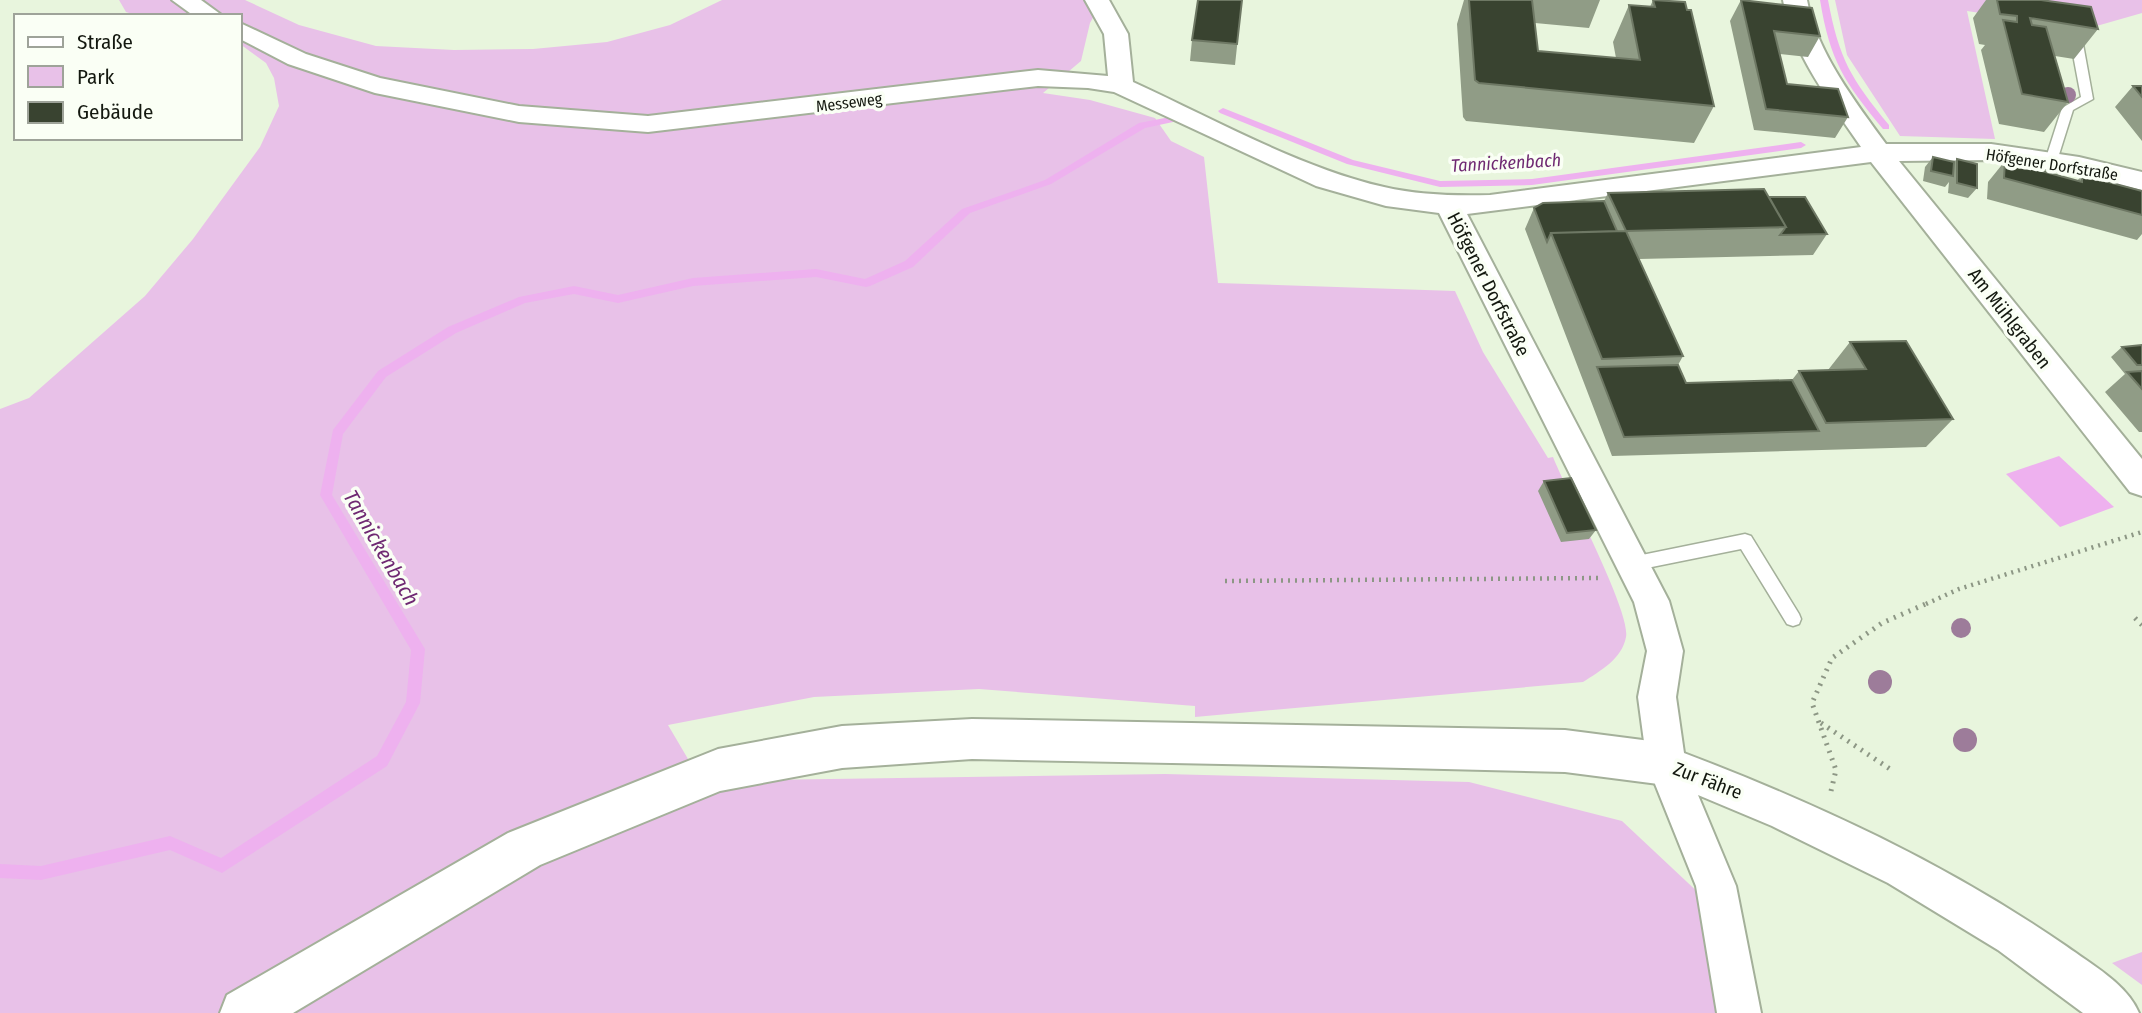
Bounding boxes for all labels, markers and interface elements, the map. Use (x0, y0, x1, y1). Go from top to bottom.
legend (14, 14, 242, 140)
text: Straße (77, 29, 133, 55)
text: Park (77, 64, 115, 90)
street label: Messeweg (815, 89, 884, 116)
text: Gebäude (77, 99, 153, 125)
street label: Höfgener Dorfstraße (1985, 145, 2119, 184)
water label: Tannickenbach (1450, 149, 1562, 177)
street label: Höfgener Dorfstraße (1442, 208, 1535, 360)
street label: Am Mühlgraben (1963, 263, 2056, 373)
water label: Tannickenbach (338, 486, 424, 610)
street label: Zur Fähre (1670, 757, 1745, 804)

